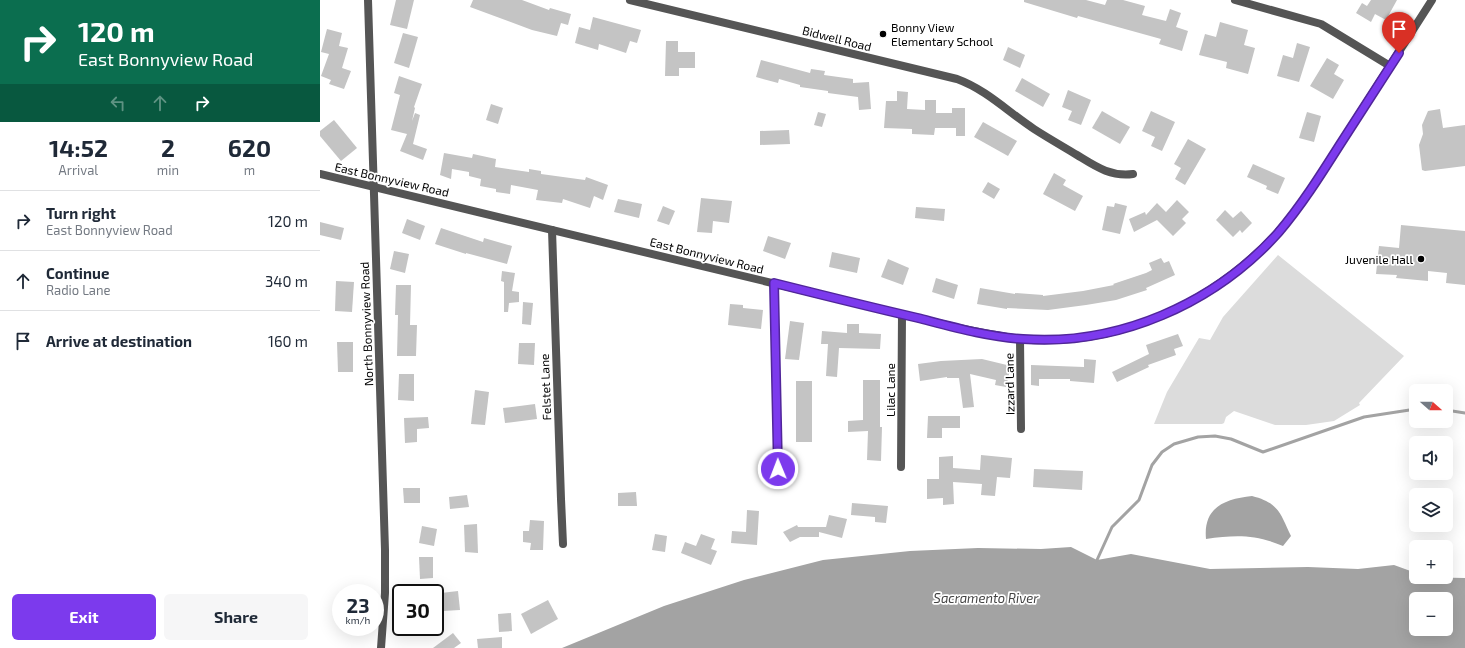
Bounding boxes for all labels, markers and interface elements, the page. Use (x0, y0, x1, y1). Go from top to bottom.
pin (1382, 12, 1416, 53)
text: 120 m (78, 14, 155, 48)
icon: right (12, 16, 64, 68)
icon: arrive (1388, 18, 1410, 40)
place label: Bonny View Elementary School (891, 20, 994, 48)
street label: Bidwell Road (801, 23, 873, 53)
marker: Bonny View Elementary School (878, 29, 888, 39)
text: East Bonnyview Road (78, 48, 253, 70)
icon: left (107, 92, 129, 114)
icon: ahead (149, 92, 171, 114)
icon: right (191, 92, 213, 114)
text: 14:52 (49, 133, 108, 162)
text: 2 (161, 133, 175, 162)
text: 620 (228, 133, 271, 162)
street label: East Bonnyview Road (333, 159, 451, 199)
text: Arrival (59, 162, 98, 178)
text: min (157, 162, 179, 178)
text: m (244, 162, 255, 178)
text: Turn right (46, 204, 116, 222)
icon: right (12, 210, 34, 232)
text: 120 m (268, 212, 308, 230)
text: East Bonnyview Road (46, 222, 173, 238)
street label: East Bonnyview Road (649, 234, 765, 276)
place label: Juvenile Hall (1345, 252, 1413, 266)
marker: Juvenile Hall (1416, 254, 1426, 264)
street label: North Bonnyview Road (357, 261, 375, 387)
text: Continue (46, 264, 109, 282)
icon: ahead (12, 270, 34, 292)
text: 340 m (265, 272, 308, 290)
text: Radio Lane (46, 282, 110, 298)
icon: arrive (12, 330, 34, 352)
text: Arrive at destination (46, 332, 192, 350)
text: 160 m (268, 332, 308, 350)
street label: Felstet Lane (537, 353, 553, 421)
street label: Izzard Lane (1001, 353, 1017, 415)
street label: Lilac Lane (883, 363, 897, 417)
north arrow (1409, 384, 1453, 428)
map controls (1409, 384, 1453, 636)
button: sound (1409, 436, 1453, 480)
position arrow (757, 448, 799, 490)
button: layers (1409, 488, 1453, 532)
button: + (1409, 540, 1453, 584)
speed limit sign: 30 (392, 584, 444, 636)
water label: Sacramento River (934, 590, 1039, 606)
button: − (1409, 592, 1453, 636)
text: 23 (347, 593, 369, 617)
button: Exit (12, 594, 156, 640)
button: Share (164, 594, 308, 640)
text: km/h (346, 614, 370, 626)

